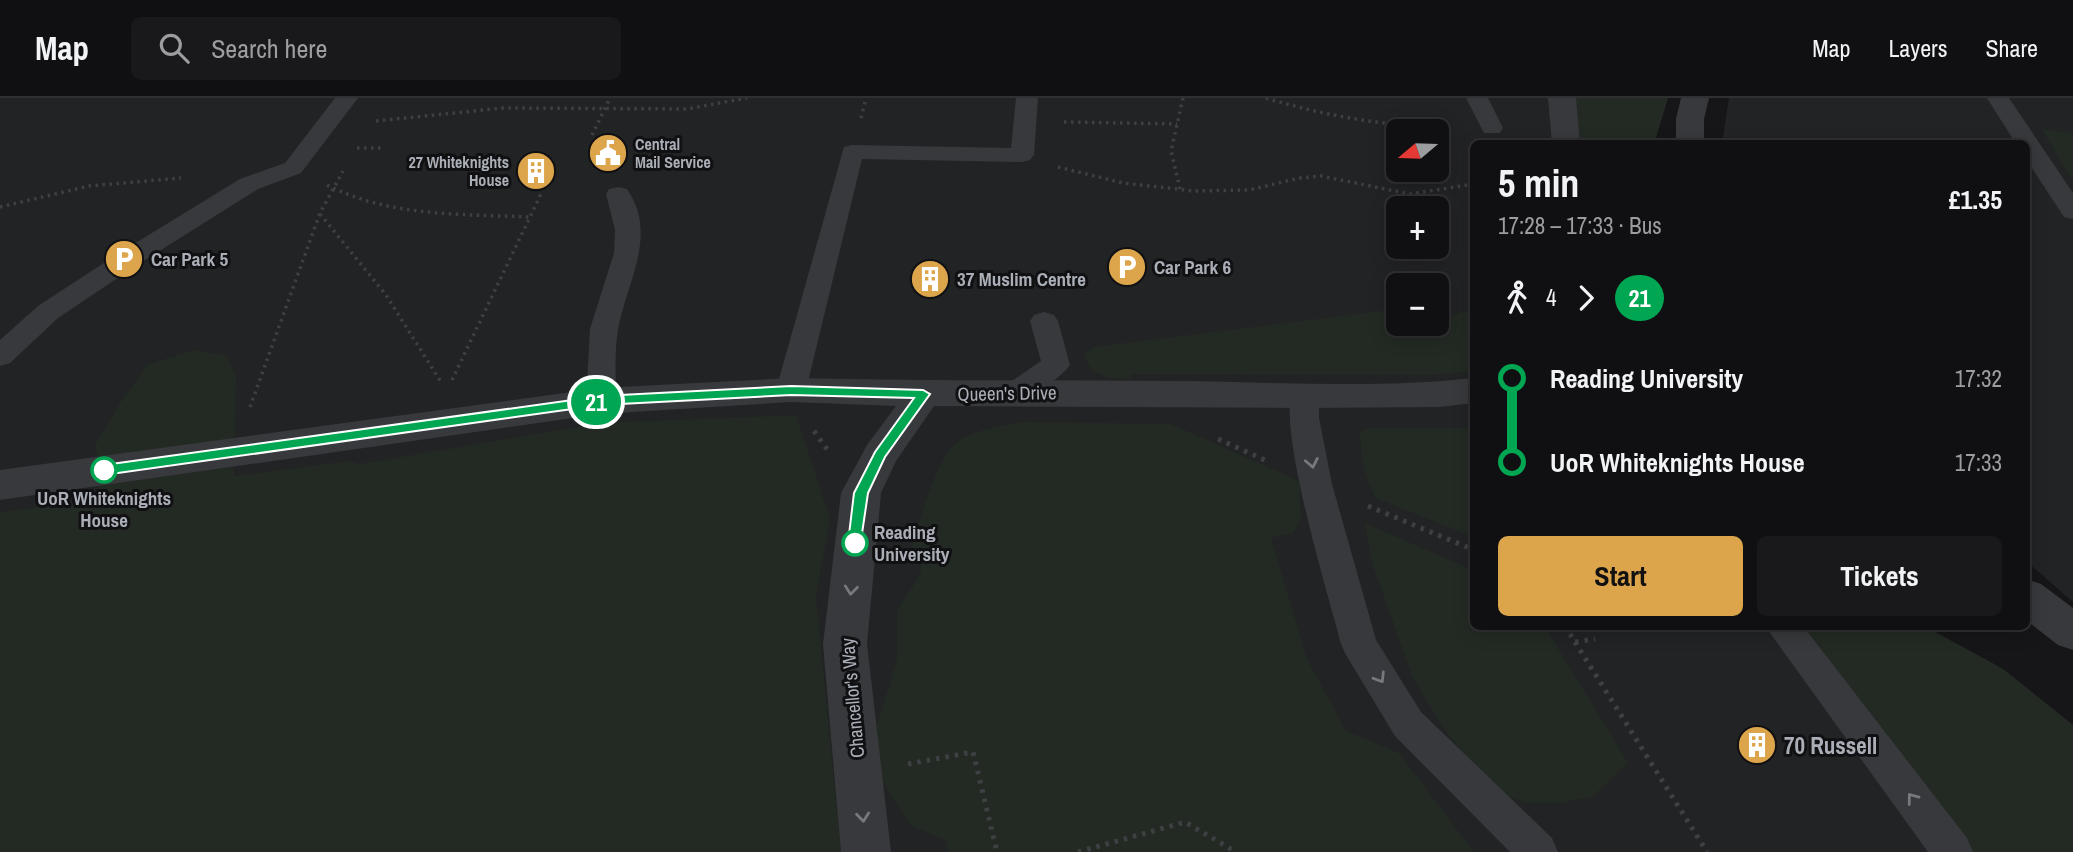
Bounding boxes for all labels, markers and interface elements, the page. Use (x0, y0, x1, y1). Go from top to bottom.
search box (131, 17, 621, 80)
text: Map (35, 26, 89, 70)
icon: search (155, 29, 193, 67)
text: Search here (211, 31, 327, 66)
text: Map (1812, 32, 1850, 64)
text: Layers (1888, 32, 1947, 64)
text: Share (1985, 32, 2038, 64)
north arrow (1386, 119, 1449, 182)
map controls (1386, 119, 1449, 336)
public building icon: Central Mail Service (587, 132, 629, 174)
place label: Central Mail Service (635, 133, 711, 173)
building icon: 27 Whiteknights House (515, 150, 557, 192)
place label: 27 Whiteknights House (408, 151, 509, 191)
text: 5 min (1498, 158, 1579, 209)
text: £1.35 (1949, 182, 2002, 217)
button: + (1386, 196, 1449, 259)
text: 17:28 – 17:33 · Bus (1498, 210, 1662, 241)
parking icon: Car Park 5 (103, 238, 145, 280)
place label: Car Park 5 (151, 246, 228, 272)
parking icon: Car Park 6 (1106, 246, 1148, 288)
place label: Car Park 6 (1154, 254, 1231, 280)
building icon: 37 Muslim Centre (909, 258, 951, 300)
place label: 37 Muslim Centre (957, 266, 1086, 292)
button: − (1386, 273, 1449, 336)
icon: walk (1498, 279, 1536, 317)
icon: forward (1567, 279, 1605, 317)
text: 4 (1546, 282, 1557, 313)
text: 21 (1629, 282, 1650, 314)
text: Reading University (1550, 361, 1743, 396)
text: 17:32 (1955, 363, 2002, 394)
line badge: 21 (564, 379, 628, 425)
street label: Queen's Drive (957, 379, 1057, 407)
text: 21 (585, 386, 607, 418)
text: UoR Whiteknights House (1550, 445, 1805, 480)
text: 17:33 (1955, 447, 2002, 478)
marker: UoR Whiteknights House (91, 457, 117, 483)
one-way arrow (1304, 457, 1319, 469)
place label: UoR Whiteknights House (37, 485, 171, 533)
place label: Reading University (874, 519, 950, 567)
marker: Reading University (842, 530, 868, 556)
button: Start (1498, 536, 1743, 616)
button: Tickets (1757, 536, 2002, 616)
one-way arrow (843, 585, 858, 596)
street label: Chancellor's Way (834, 637, 870, 759)
one-way arrow (1371, 671, 1384, 684)
building icon: 70 Russell (1736, 724, 1778, 766)
place label: 70 Russell (1784, 730, 1877, 761)
one-way arrow (1908, 793, 1920, 805)
one-way arrow (855, 811, 870, 822)

